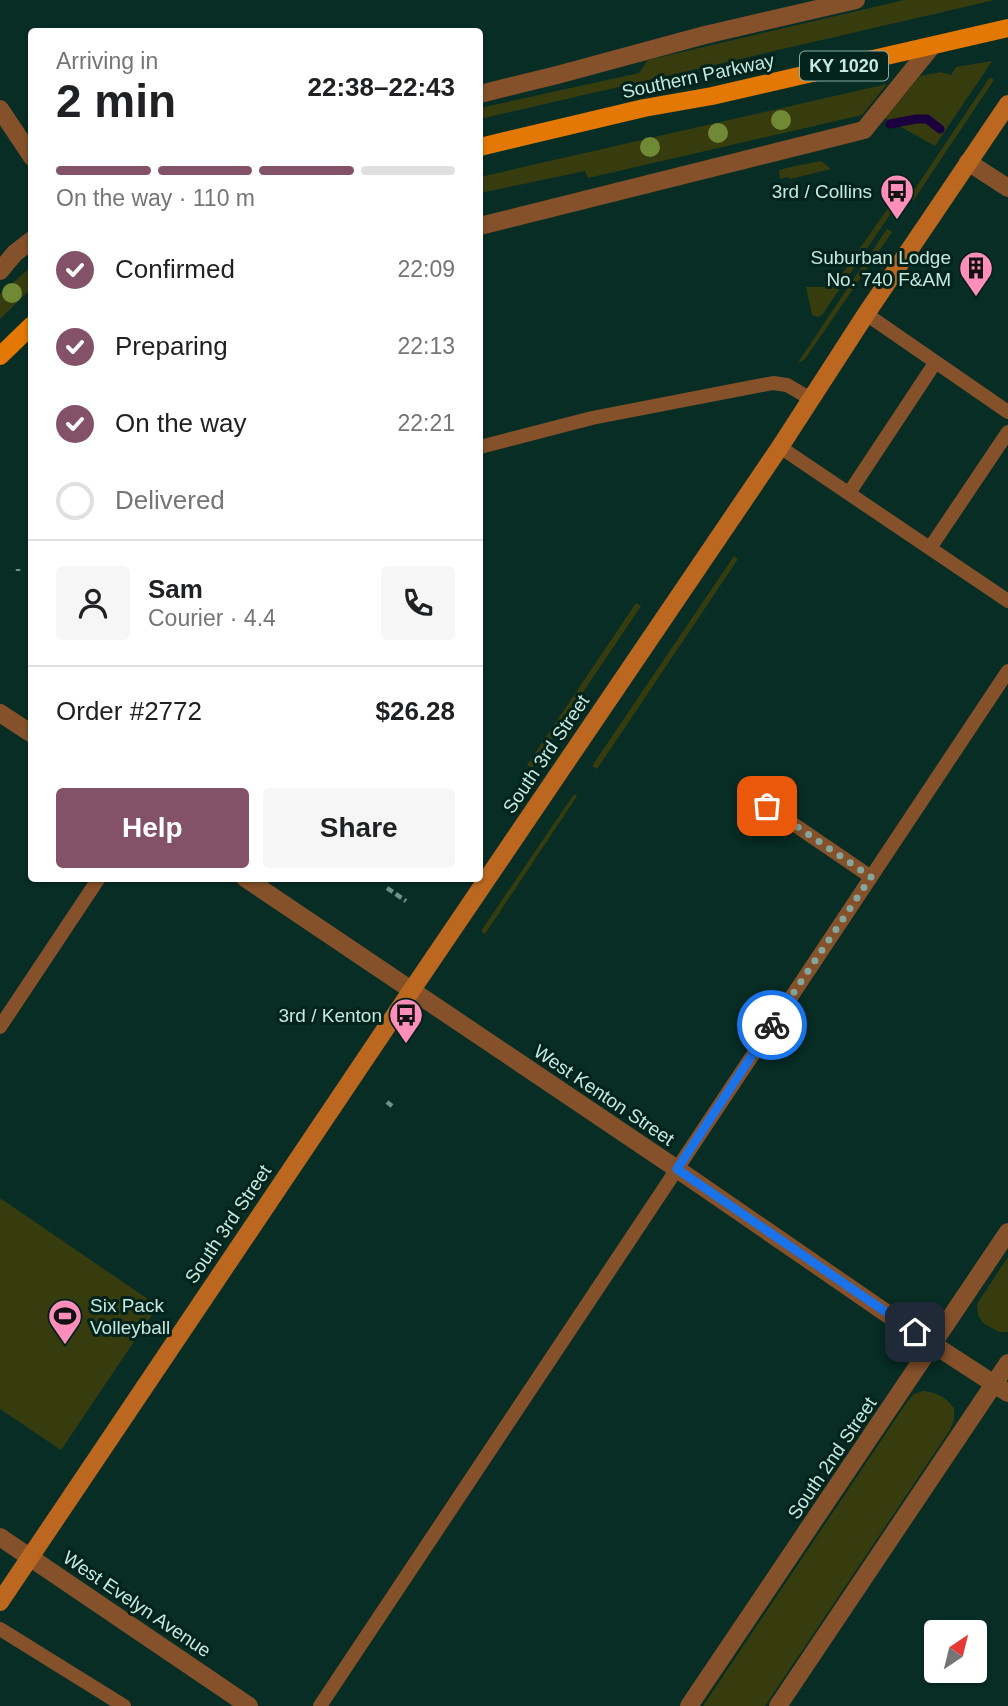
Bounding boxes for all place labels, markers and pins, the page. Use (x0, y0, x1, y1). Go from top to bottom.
bus stop icon: 3rd / Collins (878, 172, 916, 221)
place label: 3rd / Collins (772, 181, 872, 202)
place label: Suburban Lodge No. 740 F&AM (810, 247, 951, 290)
building icon: Suburban Lodge No. 740 F&AM (957, 249, 995, 298)
pin (737, 776, 797, 836)
bus stop icon: 3rd / Kenton (387, 996, 425, 1045)
place label: 3rd / Kenton (278, 1005, 382, 1026)
place label: Six Pack Volleyball (90, 1295, 170, 1338)
sports icon: Six Pack Volleyball (46, 1297, 84, 1346)
pin (885, 1302, 945, 1362)

